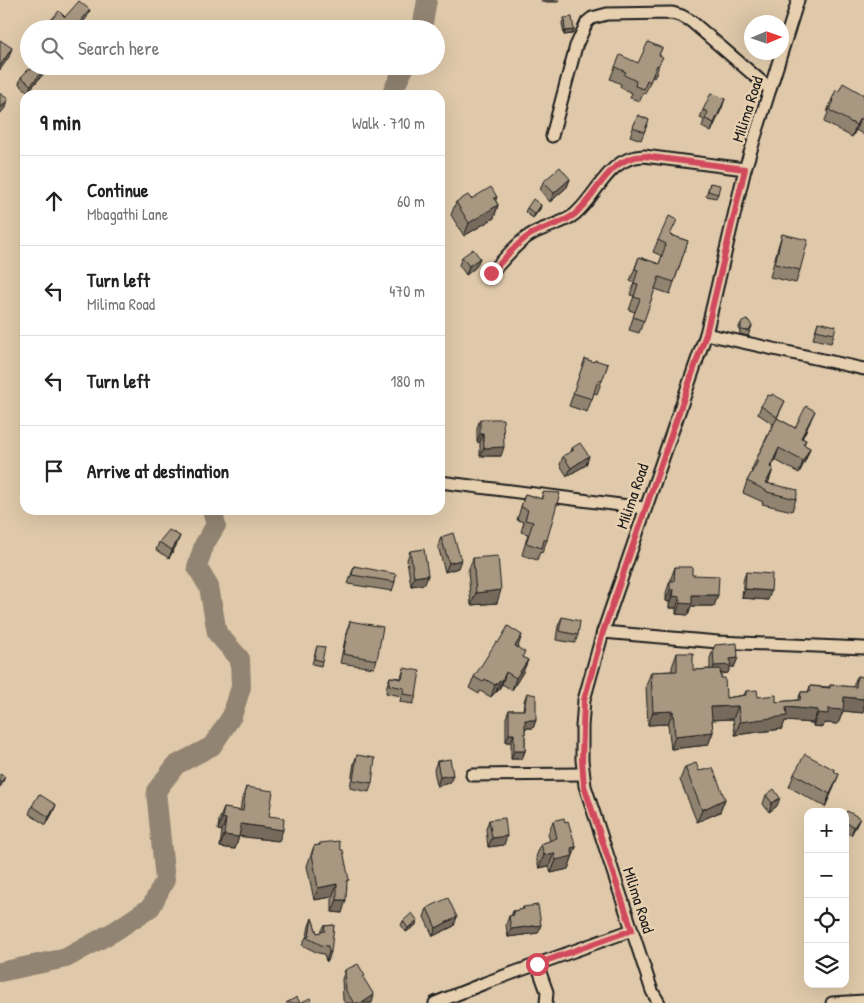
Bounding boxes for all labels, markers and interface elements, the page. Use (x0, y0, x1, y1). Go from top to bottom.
north arrow (744, 15, 789, 60)
search box (20, 20, 445, 75)
icon: search (38, 34, 66, 62)
text: Search here (78, 35, 159, 61)
street label: Milima Road (726, 73, 768, 145)
text: 9 min (40, 108, 81, 137)
text: Walk · 710 m (352, 112, 425, 134)
text: Continue (87, 177, 148, 203)
icon: ahead (40, 187, 68, 215)
text: 60 m (397, 190, 425, 212)
text: Mbagathi Lane (87, 203, 168, 225)
route end (480, 262, 503, 285)
text: Turn left (87, 267, 150, 293)
icon: left (40, 277, 68, 305)
text: 470 m (389, 280, 425, 302)
text: Milima Road (87, 293, 155, 315)
icon: left (40, 367, 68, 395)
text: Turn left (87, 368, 150, 394)
text: 180 m (391, 370, 425, 392)
icon: arrive (40, 457, 68, 485)
text: Arrive at destination (87, 458, 229, 484)
street label: Milima Road (611, 460, 653, 532)
map controls (804, 808, 849, 988)
button: + (804, 808, 849, 853)
button: − (804, 853, 849, 898)
street label: Milima Road (618, 864, 660, 936)
button: locate (804, 898, 849, 943)
button: layers (804, 943, 849, 988)
route start (526, 953, 549, 976)

